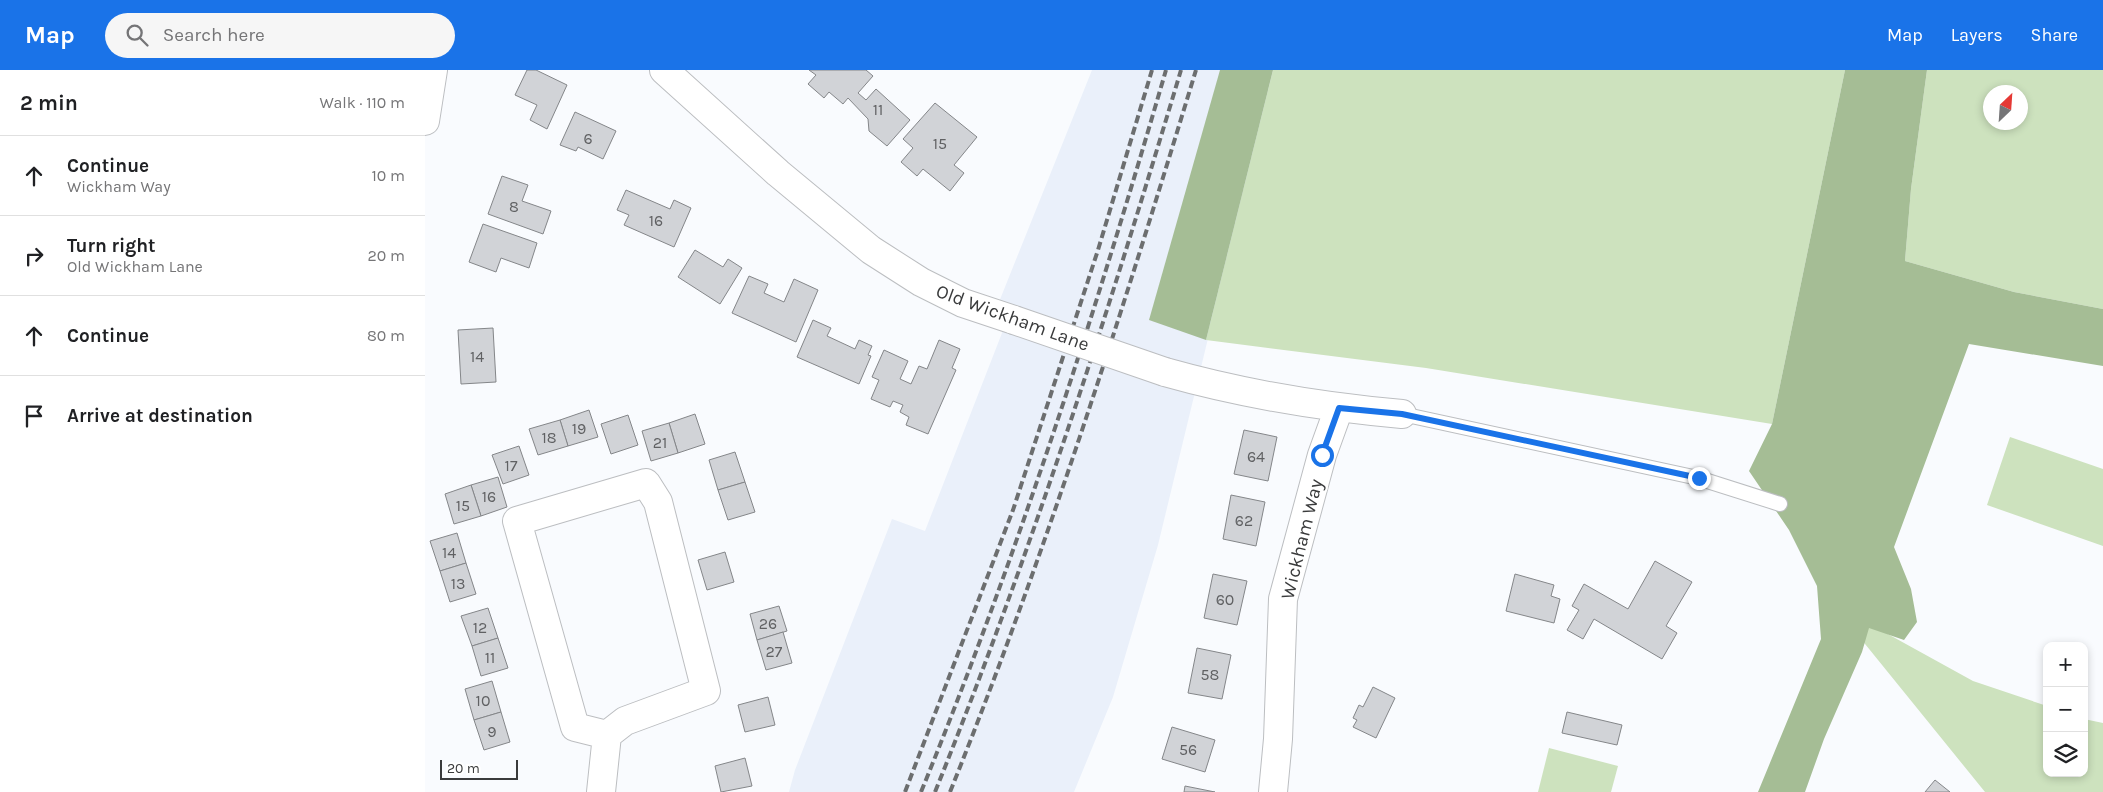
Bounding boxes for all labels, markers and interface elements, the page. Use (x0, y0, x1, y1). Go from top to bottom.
search box (105, 13, 455, 58)
text: Map (25, 21, 75, 49)
icon: search (123, 21, 151, 49)
text: Search here (163, 24, 265, 46)
text: Map (1887, 24, 1923, 46)
text: Layers (1951, 24, 2003, 46)
text: Share (2031, 24, 2078, 46)
north arrow (1983, 85, 2028, 130)
text: 2 min (20, 91, 78, 115)
text: Walk · 110 m (320, 93, 405, 112)
house number: 11 (873, 100, 883, 119)
house number: 6 (583, 129, 593, 148)
house number: 15 (933, 134, 947, 153)
text: Continue (67, 155, 149, 177)
icon: ahead (20, 162, 48, 190)
text: 10 m (371, 166, 405, 185)
text: Wickham Way (67, 177, 171, 196)
house number: 8 (509, 197, 519, 216)
house number: 16 (649, 211, 663, 230)
text: Turn right (67, 235, 156, 257)
icon: right (20, 242, 48, 270)
text: 20 m (367, 246, 405, 265)
text: Old Wickham Lane (67, 257, 203, 276)
street label: Old Wickham Lane (933, 280, 1092, 356)
icon: ahead (20, 322, 48, 350)
text: Continue (67, 325, 149, 347)
text: 80 m (367, 326, 405, 345)
house number: 14 (470, 347, 484, 366)
icon: arrive (20, 402, 48, 430)
text: Arrive at destination (67, 405, 253, 427)
house number: 19 (572, 419, 586, 438)
house number: 18 (541, 428, 557, 447)
house number: 21 (653, 433, 667, 452)
route start (1311, 444, 1334, 467)
house number: 64 (1247, 447, 1265, 466)
house number: 17 (505, 456, 518, 475)
route end (1688, 467, 1711, 490)
street label: Wickham Way (1276, 477, 1328, 602)
house number: 16 (482, 487, 496, 506)
house number: 15 (456, 496, 470, 515)
house number: 62 (1235, 511, 1253, 530)
house number: 14 (442, 543, 456, 562)
house number: 13 (451, 574, 465, 593)
house number: 60 (1216, 590, 1234, 609)
house number: 26 (759, 614, 777, 633)
house number: 12 (473, 618, 487, 637)
house number: 27 (766, 642, 783, 661)
map controls (2043, 642, 2088, 777)
button: + (2043, 642, 2088, 687)
house number: 11 (485, 648, 495, 667)
house number: 58 (1201, 665, 1219, 684)
button: − (2043, 687, 2088, 732)
house number: 10 (476, 691, 490, 710)
house number: 9 (487, 722, 497, 741)
button: layers (2043, 732, 2088, 777)
house number: 56 (1179, 740, 1197, 759)
scale bar (440, 757, 517, 780)
text: 20 m (447, 760, 480, 777)

